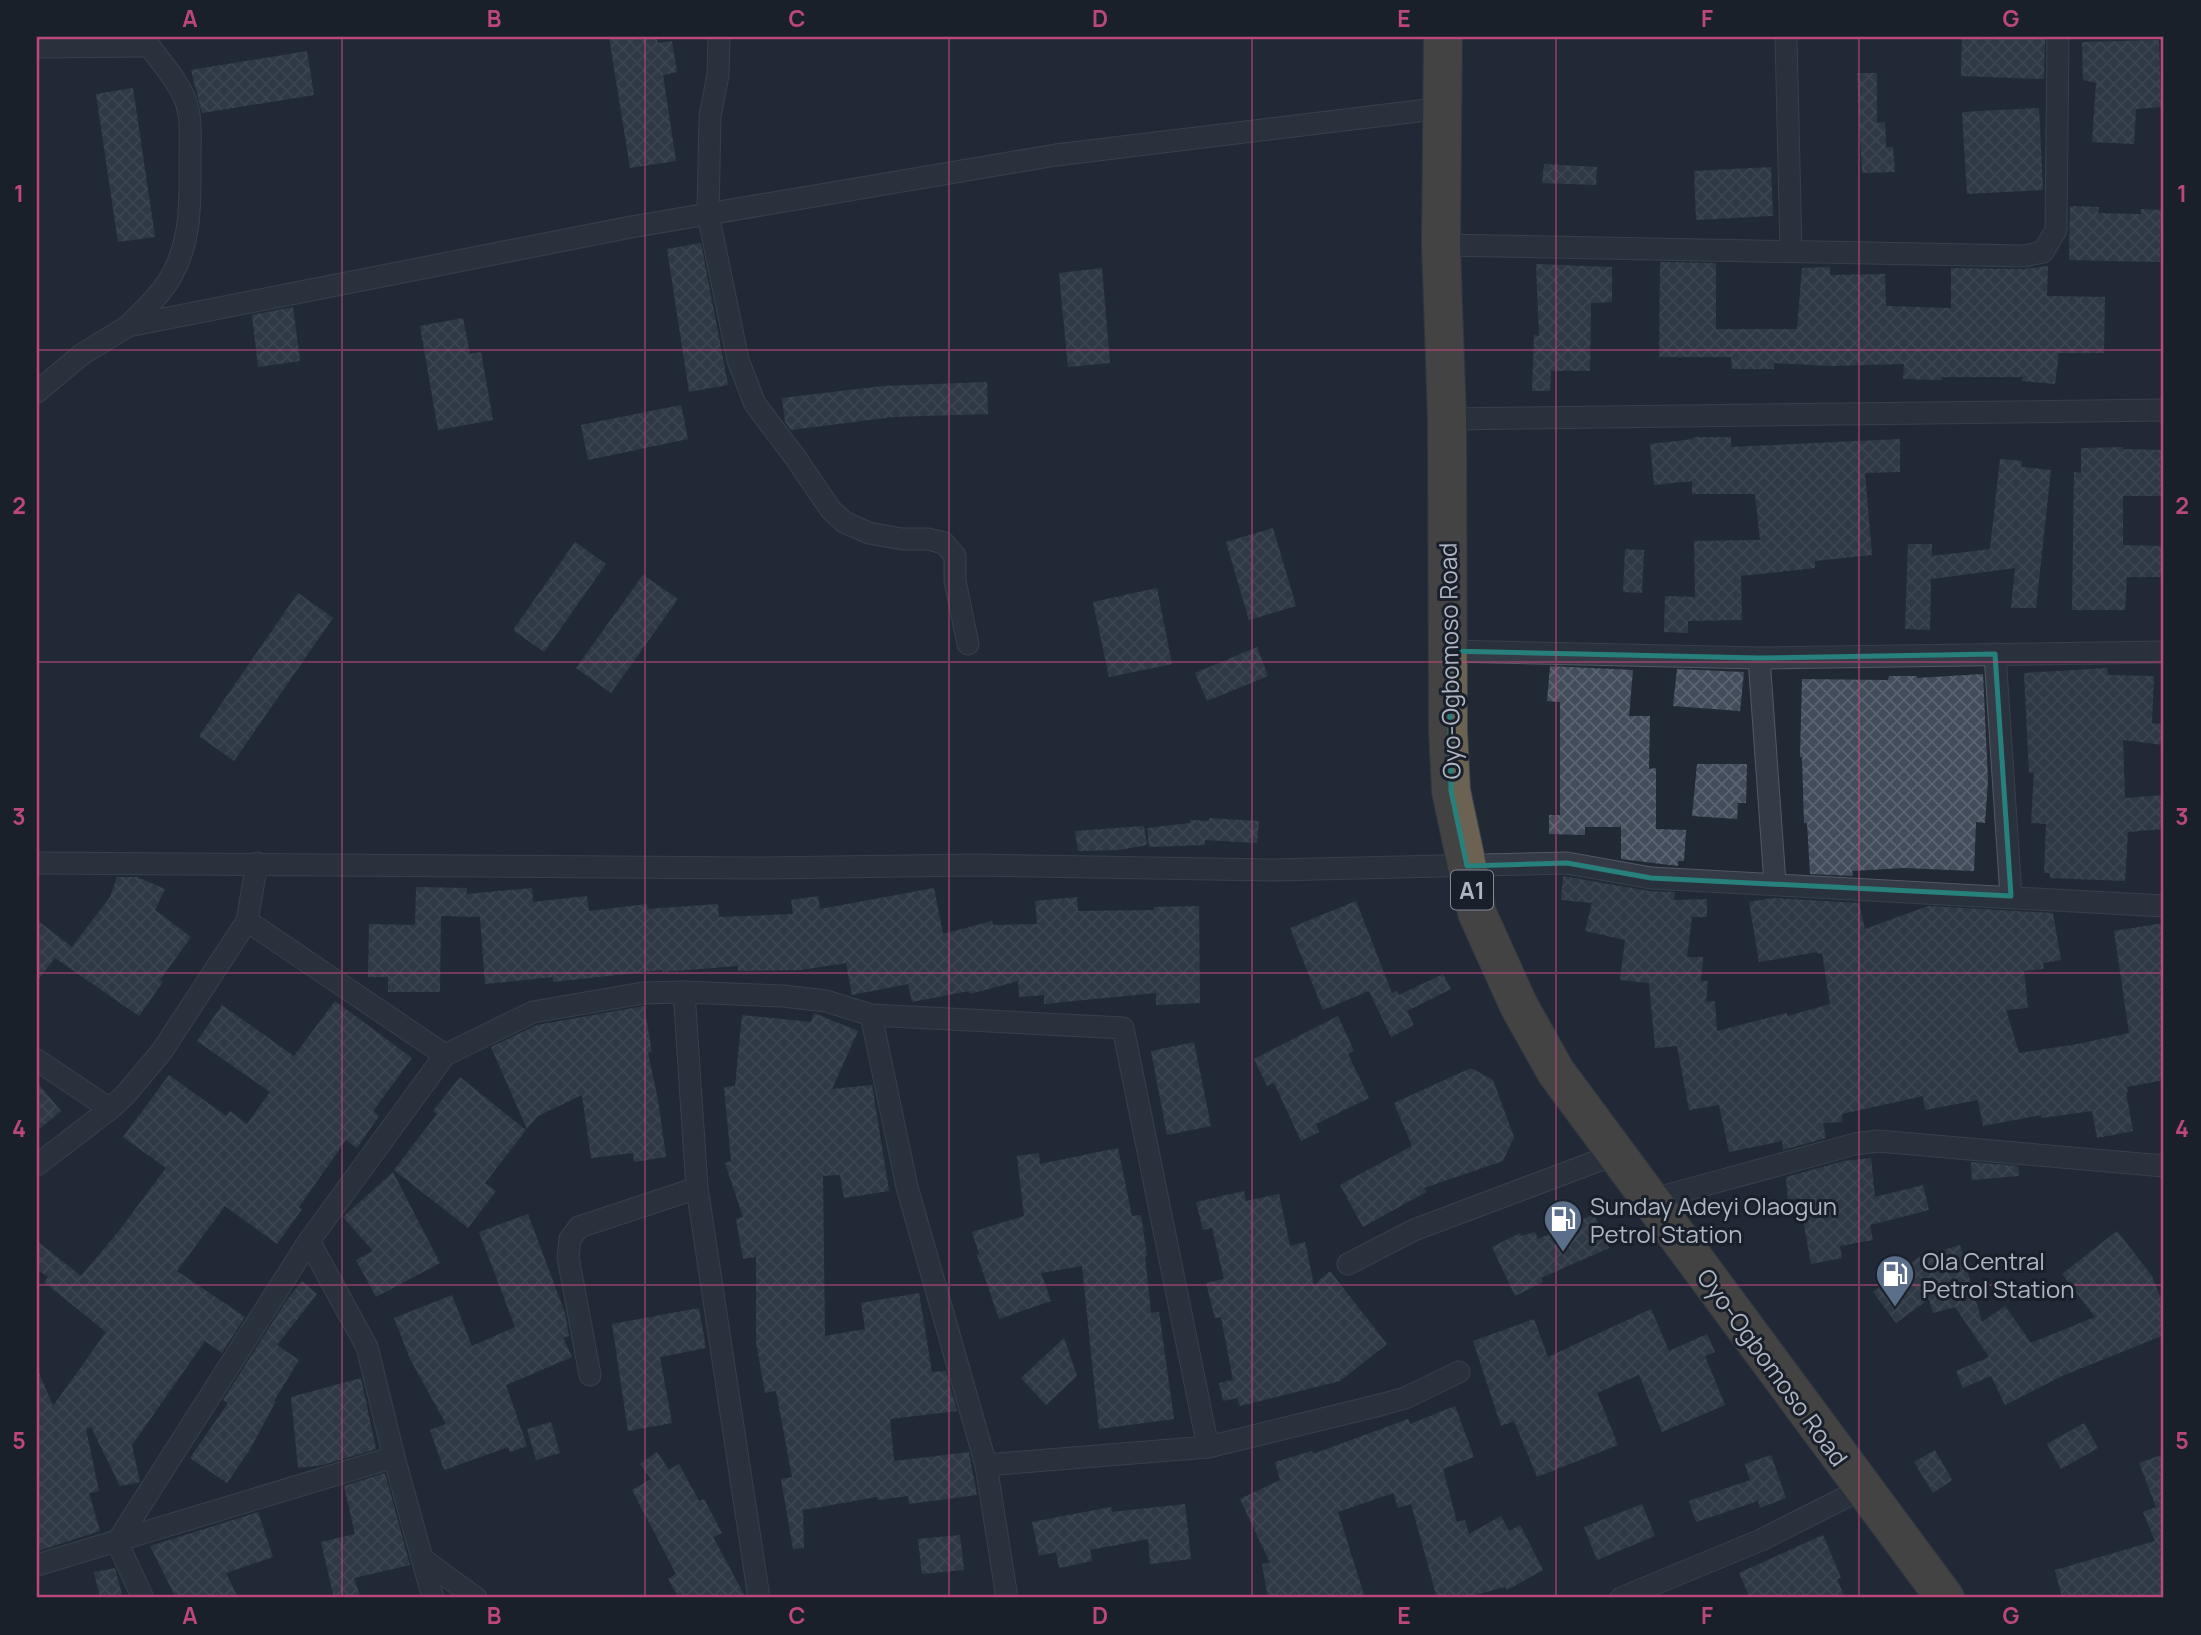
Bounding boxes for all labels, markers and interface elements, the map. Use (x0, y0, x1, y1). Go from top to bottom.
text: A (182, 2, 198, 34)
text: B (487, 2, 501, 34)
text: C (789, 2, 806, 34)
text: D (1092, 2, 1108, 34)
text: E (1397, 2, 1411, 34)
text: F (1701, 2, 1713, 34)
text: G (2003, 2, 2020, 34)
text: 1 (14, 177, 24, 209)
text: 1 (2177, 177, 2187, 209)
text: 2 (12, 489, 26, 521)
text: 2 (2175, 489, 2189, 521)
street label: Oyo-Ogbomoso Road (1430, 542, 1468, 780)
text: 3 (12, 800, 26, 832)
text: 3 (2175, 800, 2189, 832)
road number: A1 (1451, 870, 1493, 909)
text: 4 (12, 1112, 26, 1144)
text: 4 (2175, 1112, 2189, 1144)
place label: Sunday Adeyi Olaogun Petrol Station (1590, 1189, 1837, 1250)
fuel station icon: Sunday Adeyi Olaogun Petrol Station (1542, 1198, 1584, 1253)
place label: Ola Central Petrol Station (1922, 1244, 2074, 1305)
fuel station icon: Ola Central Petrol Station (1874, 1253, 1916, 1308)
street label: Oyo-Ogbomoso Road (1690, 1262, 1856, 1472)
text: 5 (12, 1424, 26, 1456)
text: 5 (2175, 1424, 2189, 1456)
text: A (182, 1599, 198, 1631)
text: B (487, 1599, 501, 1631)
text: C (789, 1599, 806, 1631)
text: D (1092, 1599, 1108, 1631)
text: E (1397, 1599, 1411, 1631)
text: F (1701, 1599, 1713, 1631)
text: G (2003, 1599, 2020, 1631)

